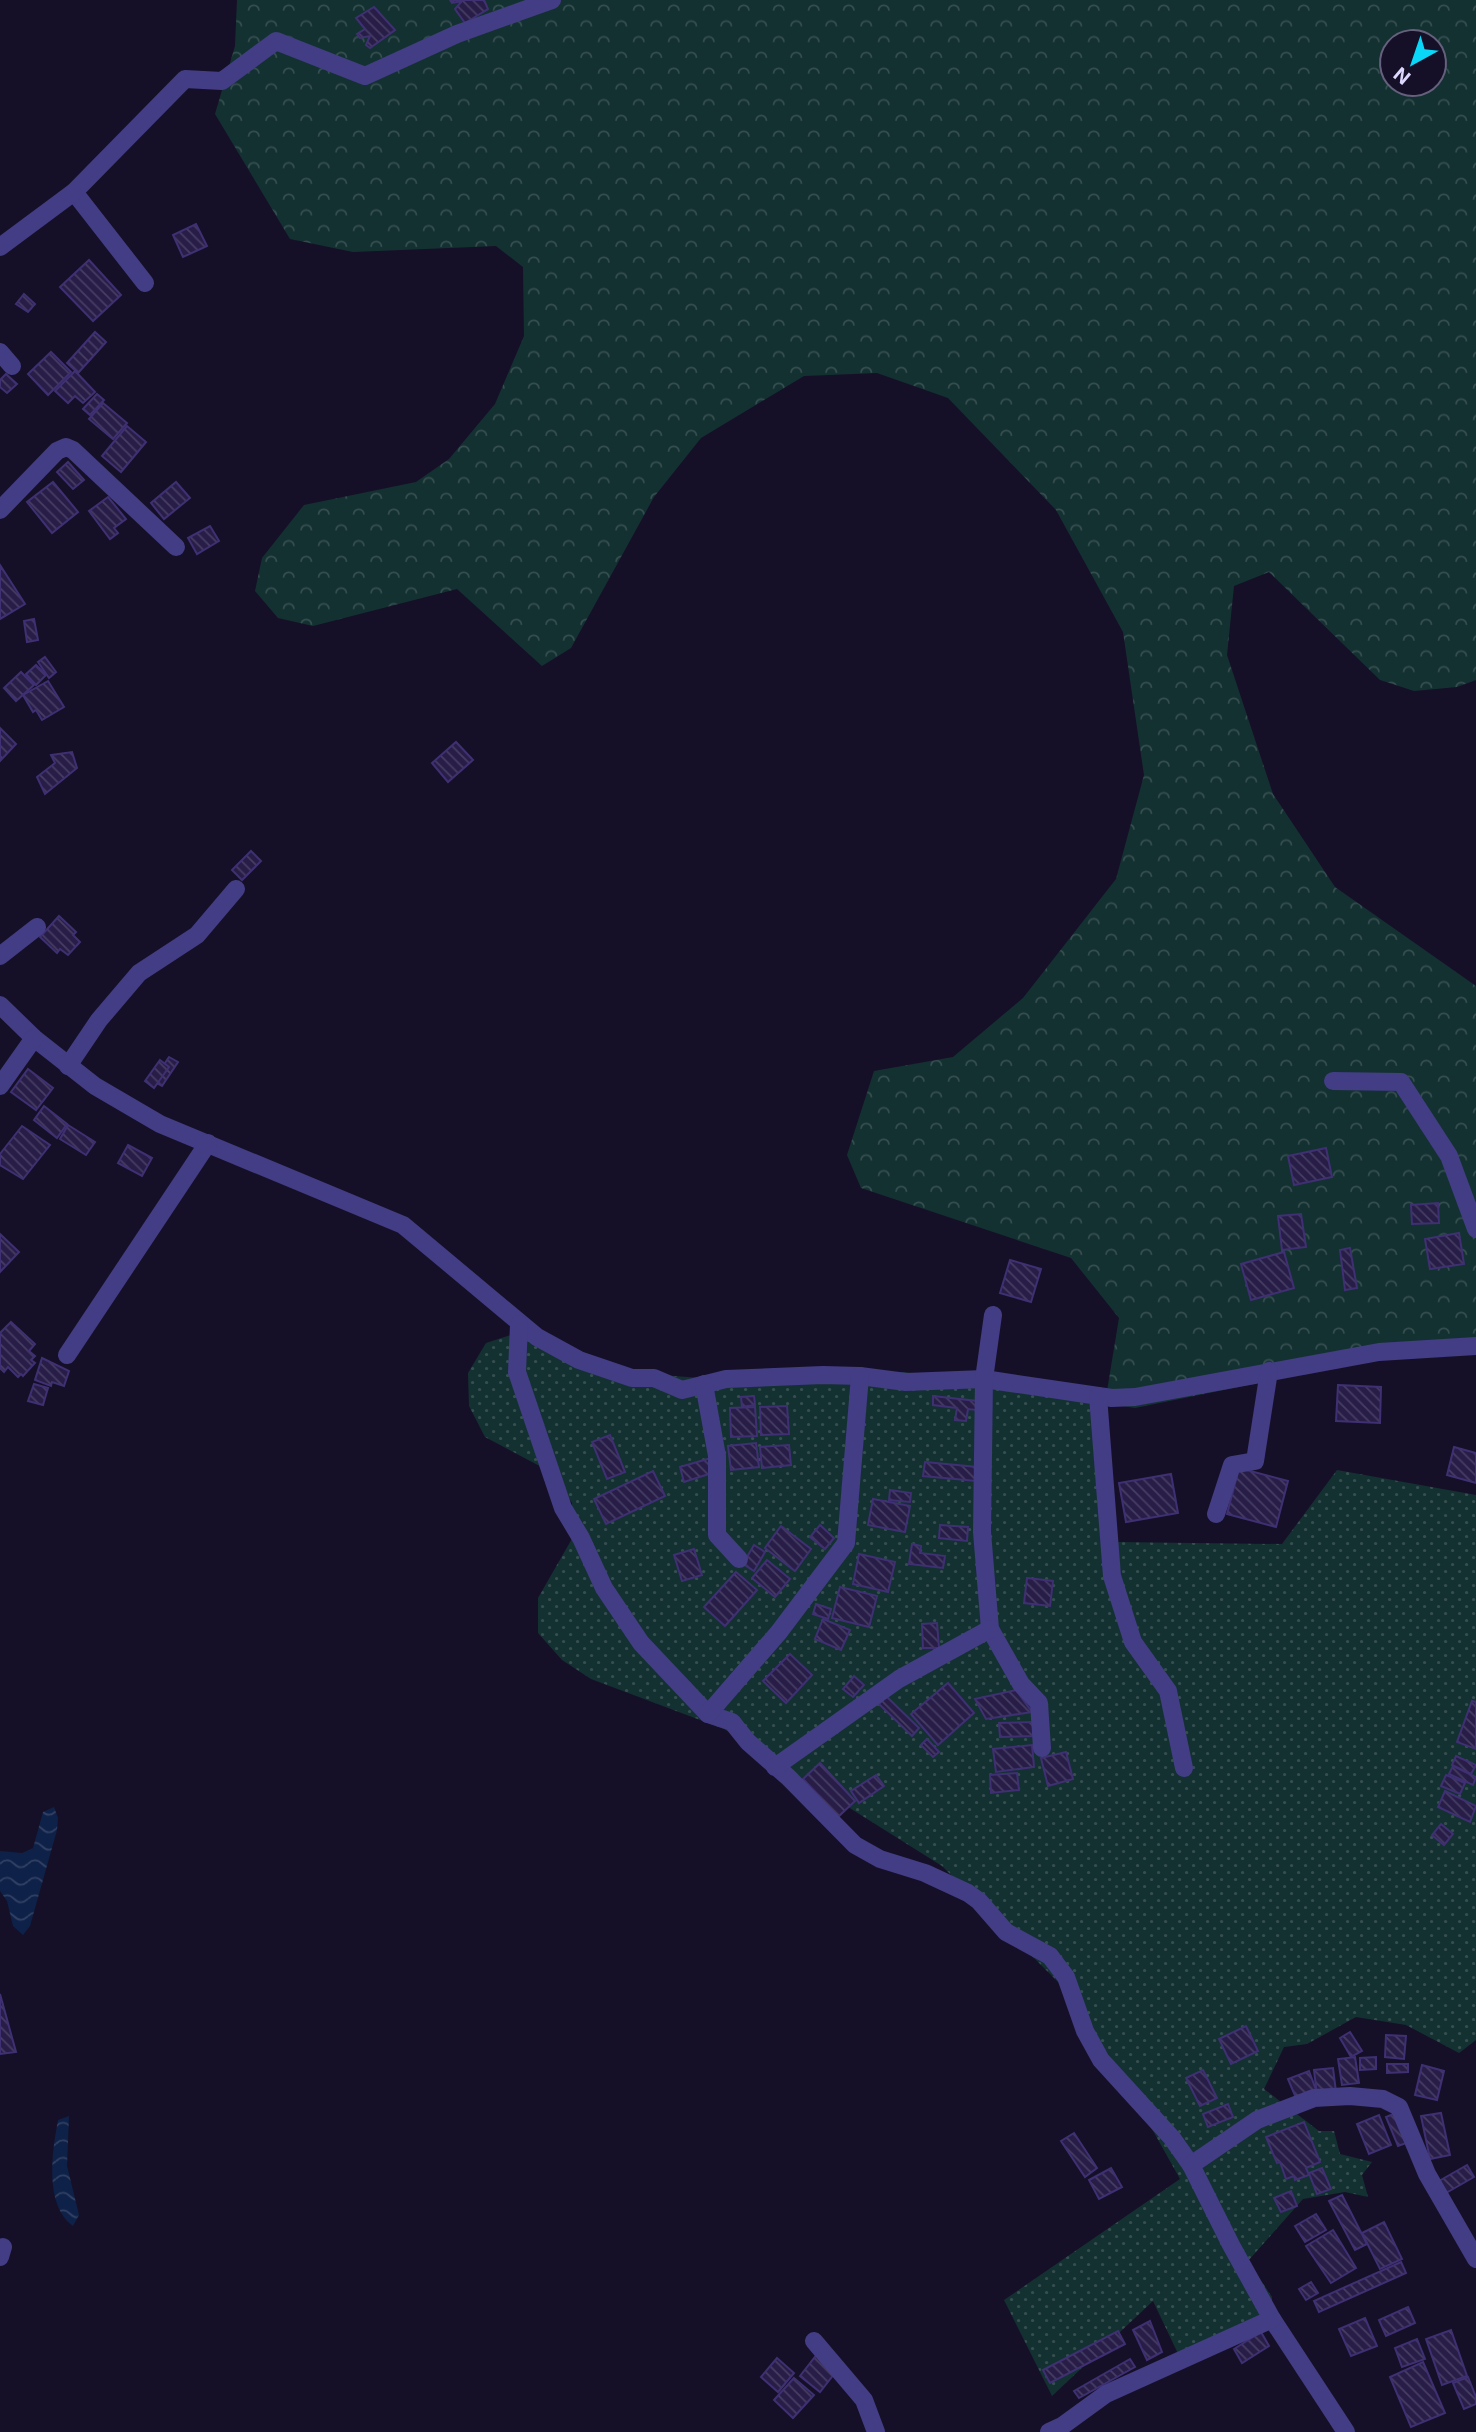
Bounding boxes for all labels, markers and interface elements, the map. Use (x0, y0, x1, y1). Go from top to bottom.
north arrow (1378, 28, 1448, 98)
text: N (1389, 62, 1415, 89)

